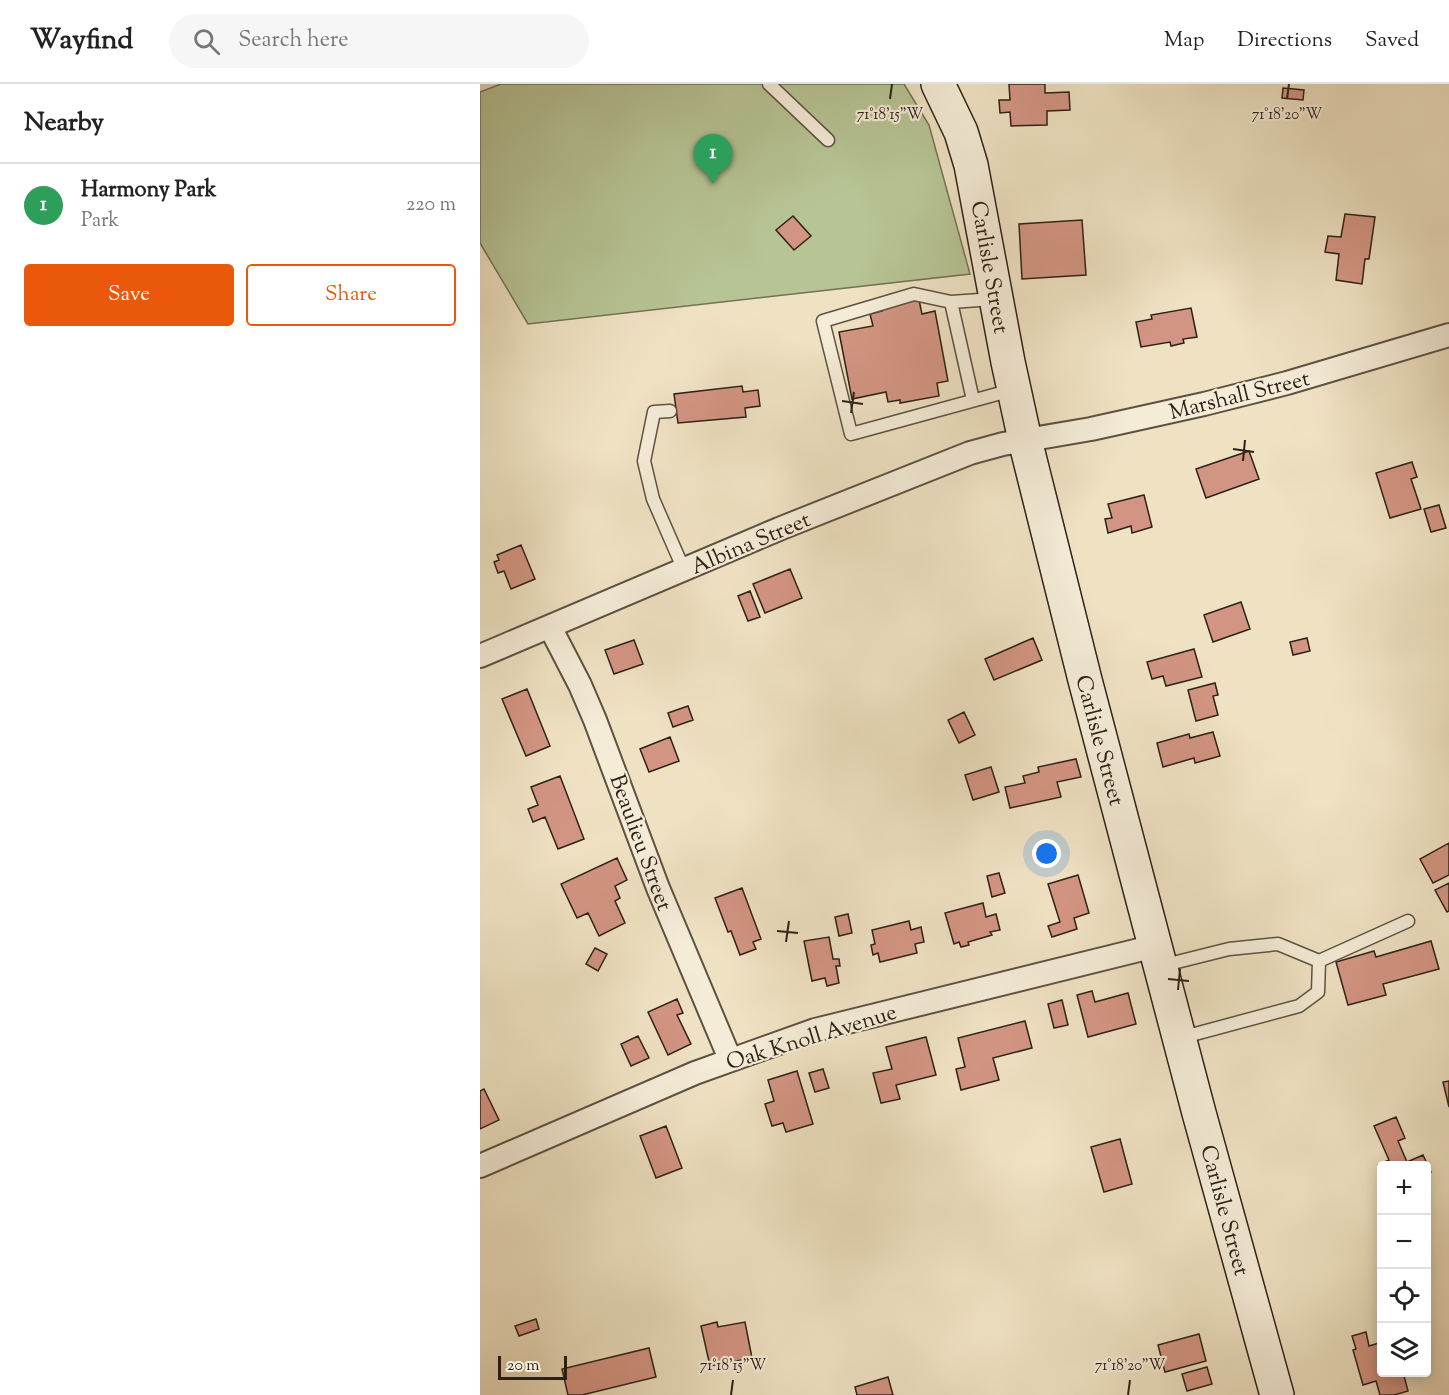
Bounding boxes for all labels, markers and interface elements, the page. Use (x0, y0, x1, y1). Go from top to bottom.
search box (169, 14, 589, 68)
text: Wayfind (30, 21, 133, 61)
icon: search (190, 25, 223, 58)
text: Search here (238, 25, 349, 57)
text: Map (1164, 26, 1204, 56)
text: Directions (1237, 26, 1332, 56)
text: Saved (1365, 26, 1419, 56)
text: Nearby (24, 105, 104, 142)
text: 71°18'15"W (857, 105, 924, 126)
text: 71°18'20"W (1252, 105, 1323, 126)
pin: 1 (694, 135, 732, 184)
text: Harmony Park (81, 175, 217, 207)
text: 1 (40, 191, 47, 220)
text: 220 m (406, 191, 456, 220)
street label: Carlisle Street (961, 199, 1016, 337)
text: Park (81, 207, 119, 236)
button: Save (24, 264, 234, 326)
button: Share (246, 264, 456, 326)
street label: Marshall Street (1166, 364, 1314, 430)
street label: Albina Street (686, 505, 816, 584)
street label: Carlisle Street (1065, 672, 1131, 810)
street label: Beaulieu Street (600, 770, 679, 916)
your location (1032, 839, 1061, 868)
street label: Oak Knoll Avenue (723, 998, 901, 1080)
street label: Carlisle Street (1190, 1142, 1256, 1280)
map controls (1377, 1161, 1431, 1377)
button: + (1377, 1161, 1431, 1215)
button: − (1377, 1215, 1431, 1269)
button: locate (1377, 1269, 1431, 1323)
button: layers (1377, 1323, 1431, 1377)
scale bar (498, 1353, 567, 1380)
text: 20 m (507, 1355, 540, 1378)
text: 71°18'15"W (700, 1356, 767, 1377)
text: 71°18'20"W (1095, 1356, 1166, 1377)

